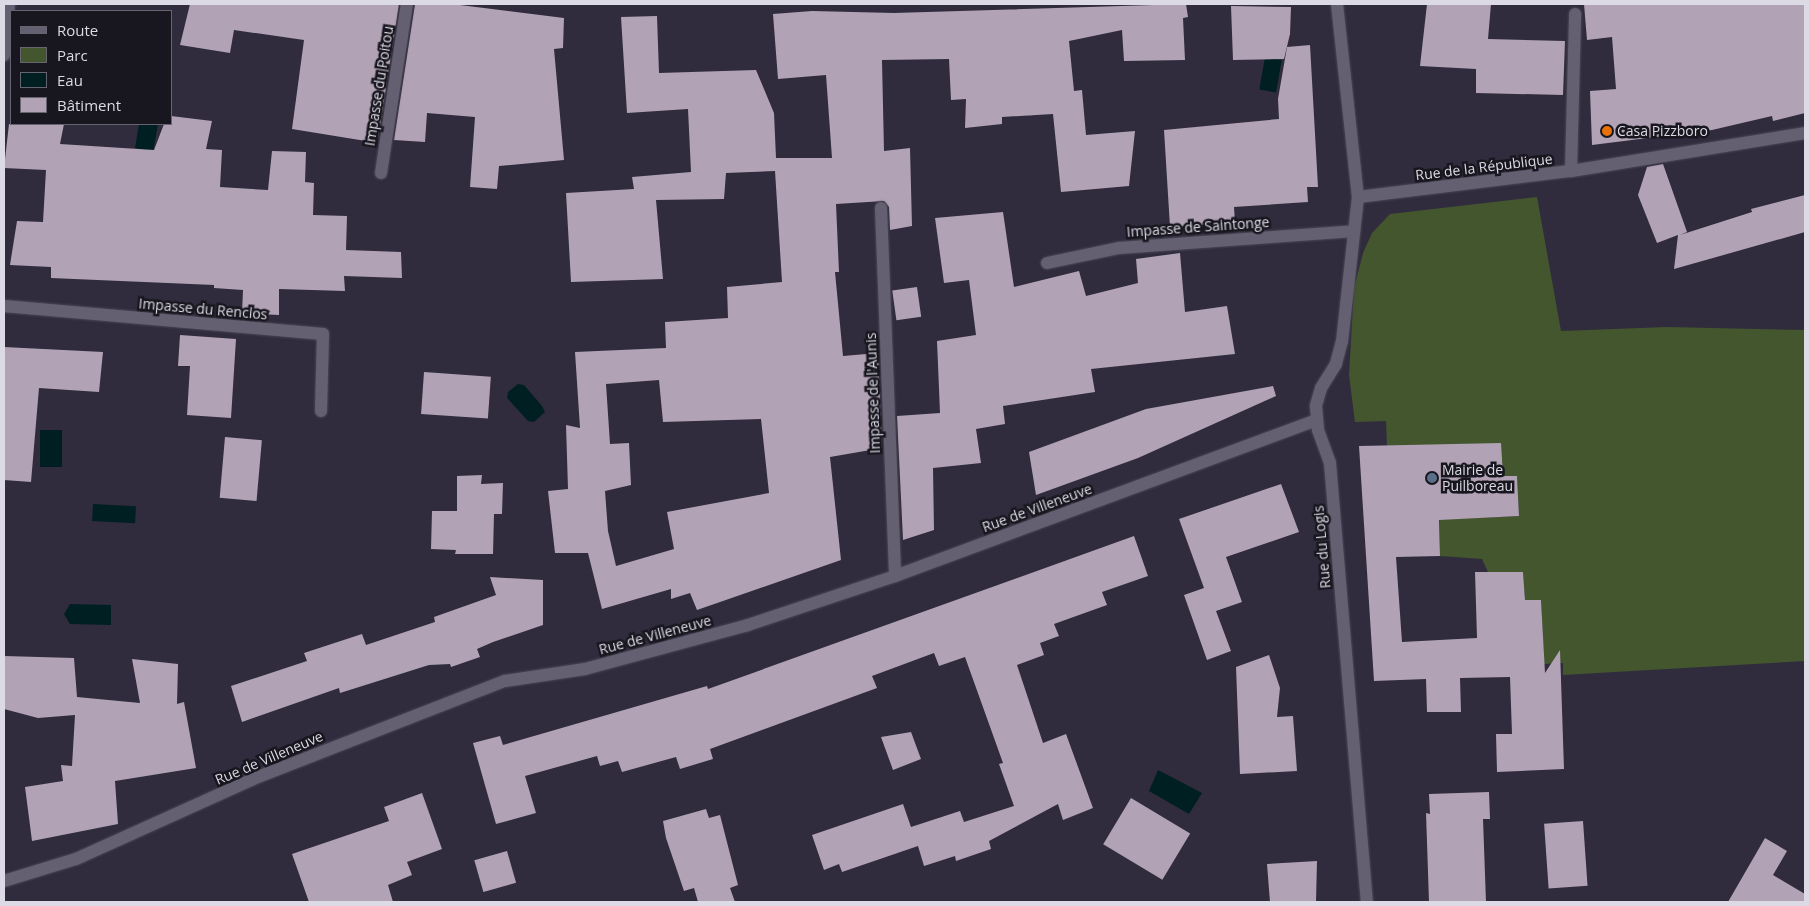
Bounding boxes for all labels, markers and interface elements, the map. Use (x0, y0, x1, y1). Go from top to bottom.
legend (10, 10, 172, 125)
text: Route (57, 20, 98, 40)
street label: Impasse du Poitou (361, 25, 397, 147)
text: Parc (57, 45, 88, 65)
text: Eau (57, 70, 83, 90)
text: Bâtiment (57, 95, 121, 115)
place label: Casa Pizzboro (1617, 123, 1708, 139)
marker: Casa Pizzboro (1601, 125, 1613, 137)
street label: Rue de la République (1414, 150, 1554, 184)
street label: Impasse de Saintonge (1126, 214, 1270, 240)
street label: Impasse du Renclos (138, 295, 268, 323)
street label: Impasse de l'Aunis (862, 332, 884, 454)
place label: Mairie de Puilboreau (1442, 462, 1513, 494)
marker: Mairie de Puilboreau (1426, 472, 1438, 484)
street label: Rue de Villeneuve (980, 480, 1094, 536)
street label: Rue du Logis (1310, 505, 1334, 589)
street label: Rue de Villeneuve (597, 612, 713, 658)
street label: Rue de Villeneuve (213, 728, 325, 788)

